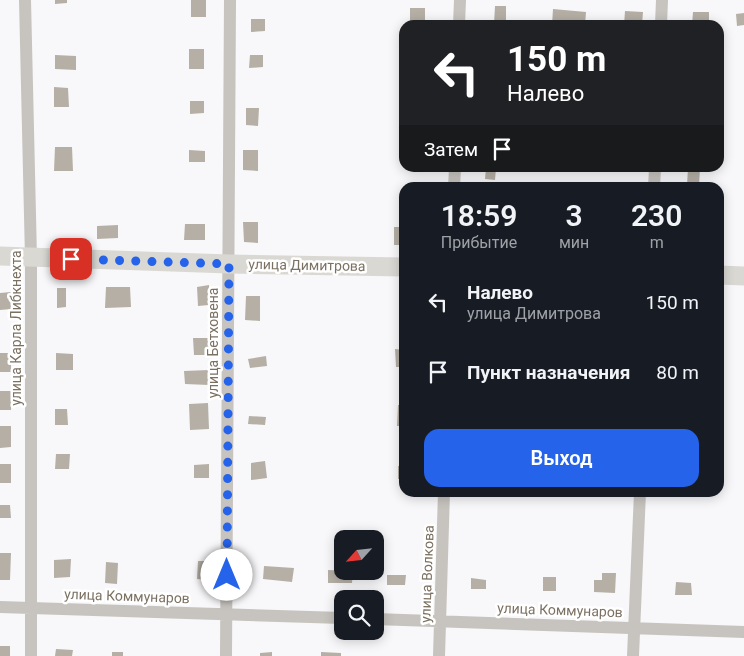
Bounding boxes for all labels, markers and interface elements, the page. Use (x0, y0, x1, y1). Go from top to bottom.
text: 150 m (507, 39, 606, 80)
icon: left (424, 40, 489, 105)
text: Налево (507, 81, 584, 106)
icon: arrive (488, 135, 516, 163)
text: Затем (424, 138, 478, 161)
text: 18:59 (441, 198, 517, 233)
text: 3 (566, 198, 583, 233)
text: 230 (631, 198, 682, 233)
text: Прибытие (441, 233, 517, 252)
text: мин (559, 233, 589, 252)
text: m (650, 233, 664, 252)
pin (50, 238, 92, 280)
icon: arrive (57, 245, 85, 273)
street label: улица Карла Либкнехта (8, 250, 24, 406)
street label: улица Димитрова (248, 256, 366, 274)
text: Налево (467, 281, 533, 304)
street label: улица Бетховена (205, 288, 221, 398)
icon: left (424, 288, 452, 316)
text: 150 m (646, 291, 699, 314)
text: улица Димитрова (467, 304, 601, 323)
icon: arrive (424, 358, 452, 386)
text: Пункт назначения (467, 361, 630, 384)
text: 80 m (656, 361, 699, 384)
button: Выход (424, 429, 699, 487)
street label: улица Волкова (417, 525, 437, 623)
north arrow (334, 530, 384, 580)
map controls (334, 530, 384, 640)
position arrow (200, 548, 252, 600)
street label: улица Коммунаров (64, 586, 190, 606)
button: search (334, 590, 384, 640)
street label: улица Коммунаров (497, 600, 623, 620)

